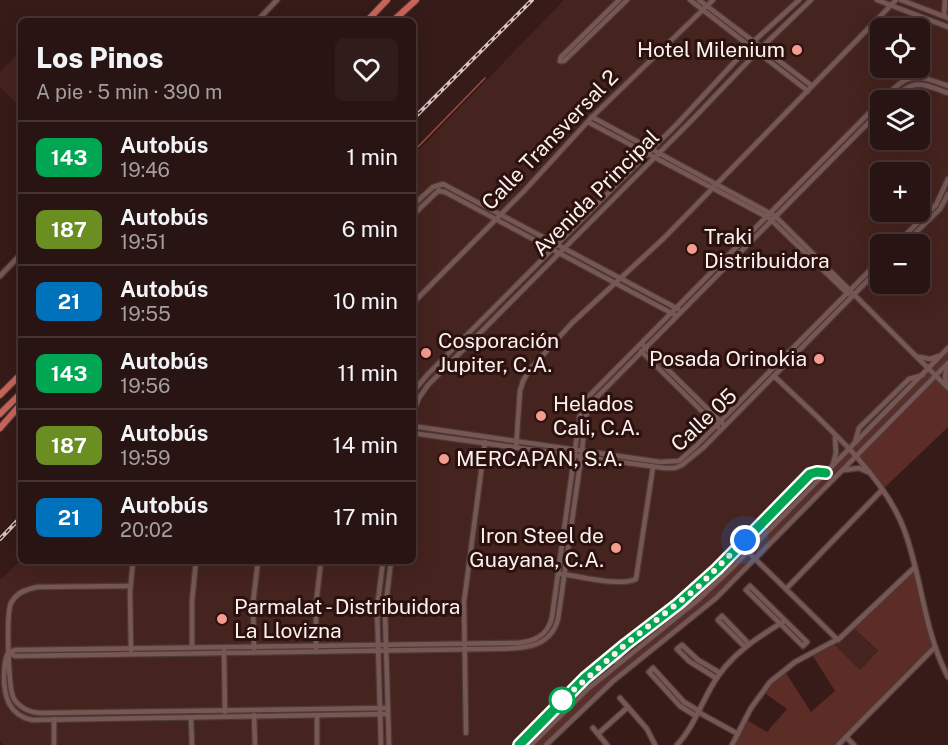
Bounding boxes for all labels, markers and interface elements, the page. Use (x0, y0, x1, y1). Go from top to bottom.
map controls (870, 18, 930, 294)
button: locate (870, 18, 930, 78)
place label: Hotel Milenium (637, 37, 785, 62)
button: heart (335, 38, 398, 101)
text: Los Pinos (36, 41, 163, 74)
marker: Hotel Milenium (790, 43, 804, 57)
street label: Calle Transversal 2 (476, 64, 623, 215)
text: A pie · 5 min · 390 m (36, 80, 222, 104)
button: layers (870, 90, 930, 150)
street label: Avenida Principal (527, 124, 664, 261)
text: Autobús (120, 132, 208, 158)
text: 1 min (346, 144, 398, 170)
text: 143 (51, 145, 87, 170)
text: 19:46 (120, 158, 170, 182)
button: + (870, 162, 930, 222)
text: Autobús (120, 204, 208, 230)
text: 6 min (342, 216, 398, 242)
text: 187 (51, 217, 87, 242)
place label: Traki Distribuidora (704, 224, 830, 273)
text: 19:51 (120, 230, 166, 254)
button: − (870, 234, 930, 294)
marker: Traki Distribuidora (685, 242, 699, 256)
text: Autobús (120, 276, 208, 302)
text: 10 min (333, 288, 398, 314)
text: 21 (58, 289, 80, 314)
text: 19:55 (120, 302, 171, 326)
place label: Cosporación Jupiter, C.A. (438, 328, 559, 377)
marker: Cosporación Jupiter, C.A. (419, 346, 433, 360)
place label: Posada Orinokia (649, 346, 807, 371)
text: Autobús (120, 348, 208, 374)
marker: Posada Orinokia (812, 352, 826, 366)
text: 11 min (337, 360, 398, 386)
text: 143 (51, 361, 87, 386)
text: 19:56 (120, 374, 170, 398)
street label: Calle 05 (666, 383, 742, 456)
place label: Helados Cali, C.A. (553, 391, 640, 440)
marker: Helados Cali, C.A. (534, 409, 548, 423)
text: Autobús (120, 420, 208, 446)
text: 14 min (333, 432, 398, 458)
text: 187 (51, 433, 87, 458)
text: 19:59 (120, 446, 170, 470)
place label: MERCAPAN, S.A. (456, 446, 623, 471)
marker: MERCAPAN, S.A. (437, 452, 451, 466)
text: Autobús (120, 492, 208, 518)
text: 17 min (333, 504, 398, 530)
text: 21 (58, 505, 80, 530)
text: 20:02 (120, 518, 173, 542)
place label: Iron Steel de Guayana, C.A. (469, 523, 604, 572)
your location (730, 525, 760, 555)
marker: Iron Steel de Guayana, C.A. (609, 541, 623, 555)
place label: Parmalat - Distribuidora La Llovizna (234, 594, 460, 643)
marker: Parmalat - Distribuidora La Llovizna (215, 612, 229, 626)
unlabelled marker (549, 687, 575, 713)

